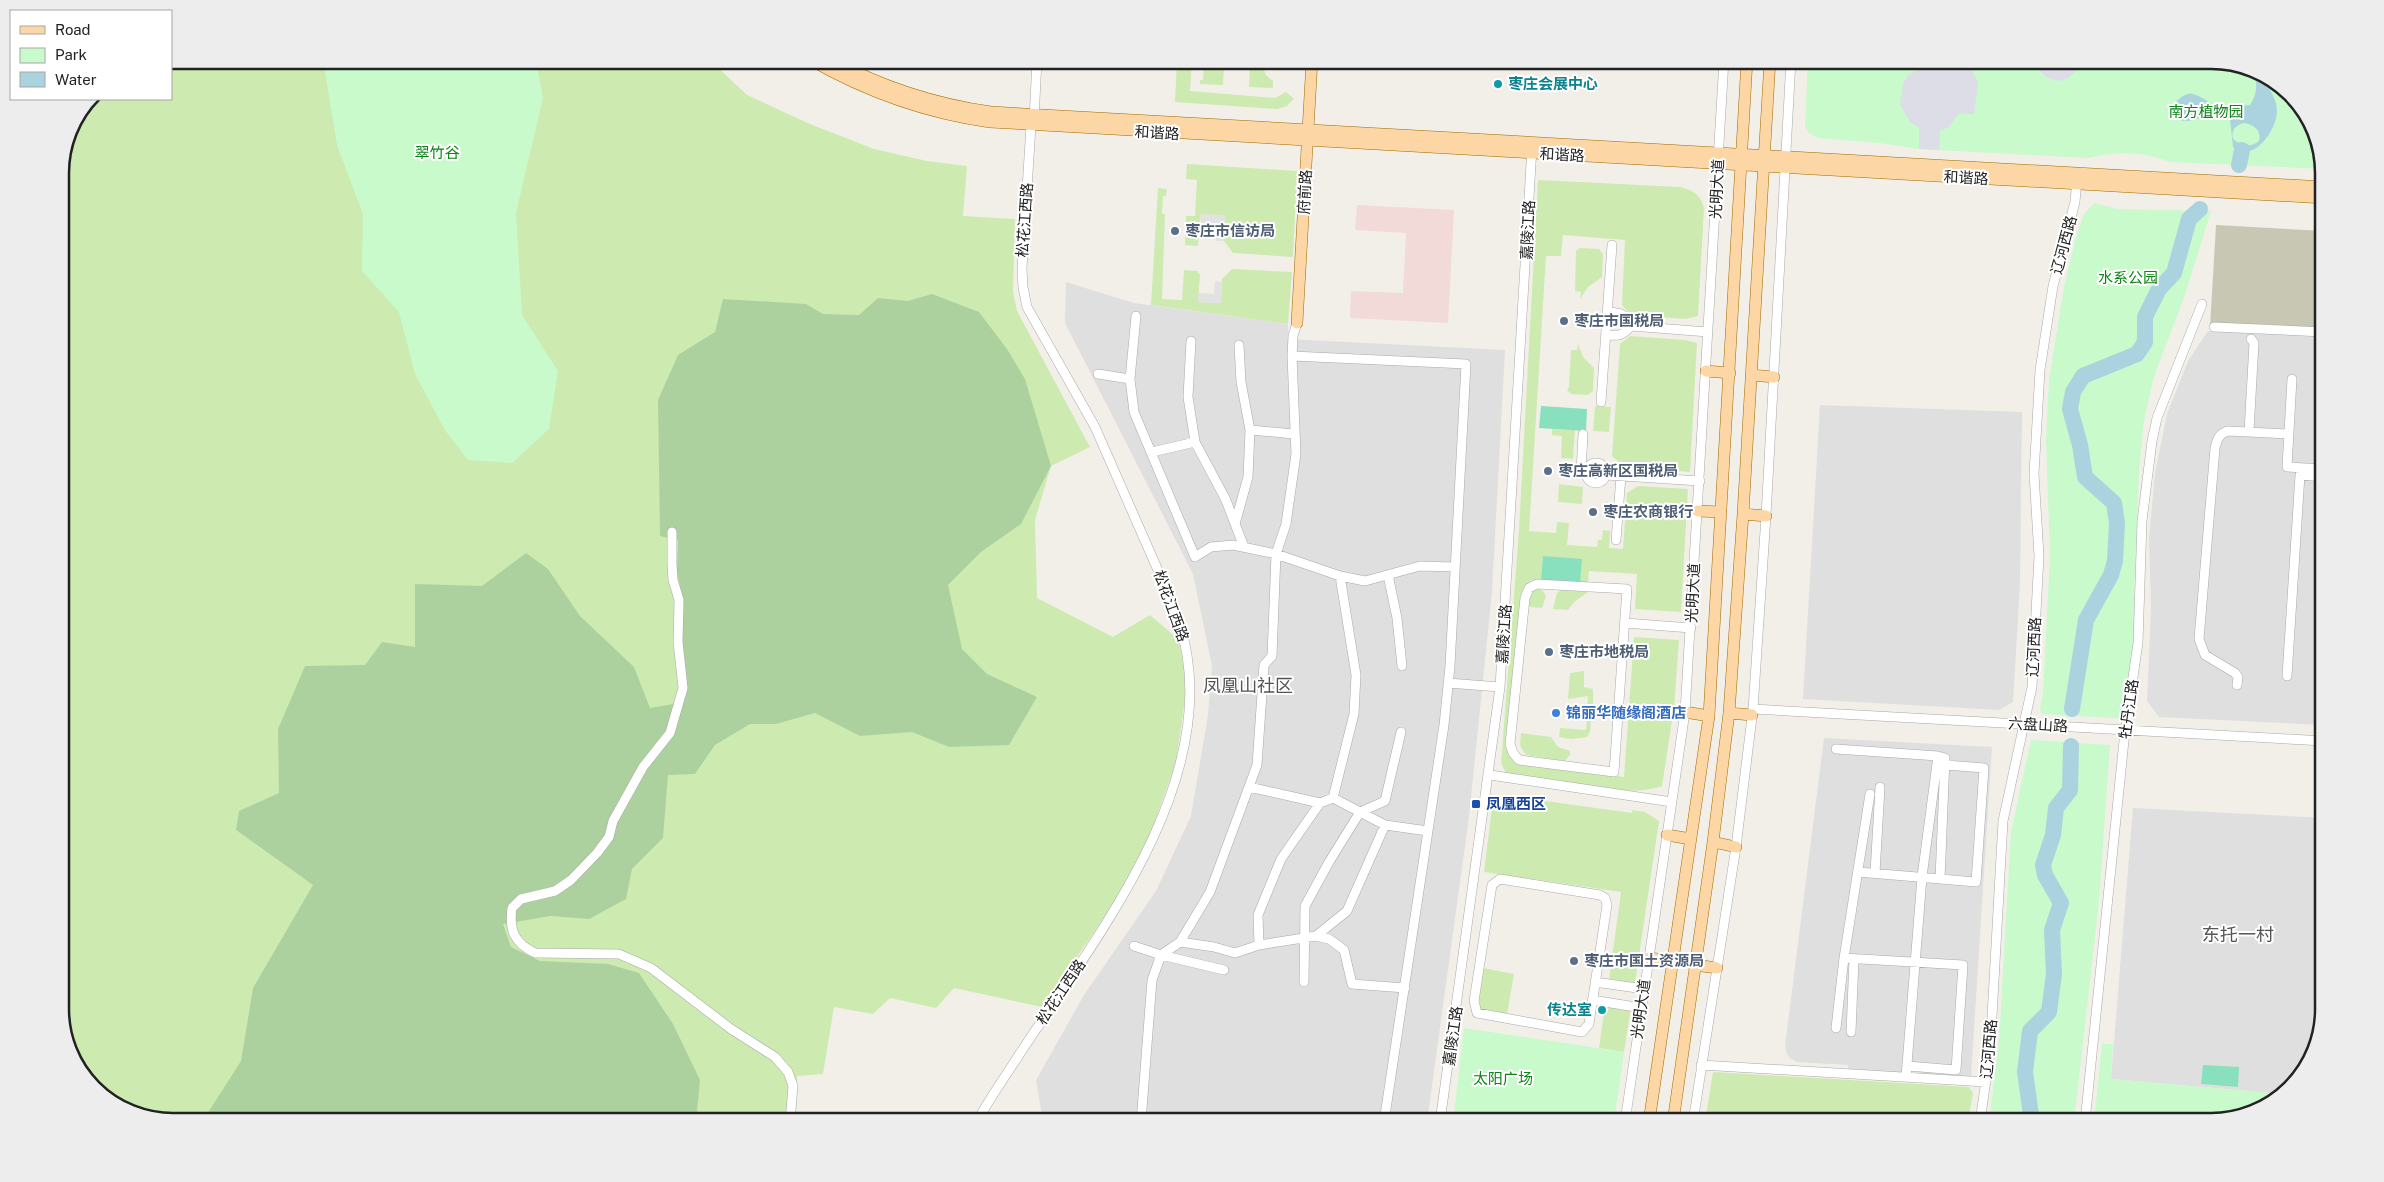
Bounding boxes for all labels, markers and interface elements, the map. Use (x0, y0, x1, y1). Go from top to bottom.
legend (10, 10, 172, 100)
text: Road (55, 21, 91, 38)
text: Park (55, 46, 87, 63)
text: Water (55, 71, 97, 88)
place label: 枣庄会展中心 (1508, 75, 1598, 92)
marker: 枣庄会展中心 (1492, 78, 1504, 90)
park label: 南方植物园 (2168, 103, 2244, 120)
street label: 和谐路 (1134, 123, 1180, 142)
park label: 翠竹谷 (414, 144, 460, 161)
street label: 和谐路 (1539, 145, 1585, 164)
street label: 光明大道 (1706, 159, 1727, 219)
street label: 和谐路 (1943, 168, 1989, 187)
street label: 府前路 (1295, 169, 1314, 215)
street label: 松花江西路 (1013, 182, 1036, 258)
street label: 嘉陵江路 (1517, 200, 1538, 260)
street label: 辽河西路 (2048, 214, 2079, 276)
place label: 枣庄市信访局 (1185, 222, 1275, 239)
marker: 枣庄市信访局 (1169, 225, 1181, 237)
park label: 水系公园 (2098, 269, 2158, 286)
place label: 枣庄市国税局 (1574, 312, 1664, 329)
marker: 枣庄市国税局 (1558, 315, 1570, 327)
place label: 枣庄高新区国税局 (1558, 462, 1678, 479)
marker: 枣庄高新区国税局 (1542, 465, 1554, 477)
place label: 枣庄农商银行 (1603, 503, 1693, 520)
marker: 枣庄农商银行 (1587, 506, 1599, 518)
street label: 光明大道 (1682, 563, 1703, 623)
street label: 松花江西路 (1151, 568, 1192, 644)
street label: 嘉陵江路 (1493, 603, 1514, 664)
street label: 辽河西路 (2023, 617, 2044, 677)
place label: 枣庄市地税局 (1559, 643, 1649, 660)
marker: 枣庄市地税局 (1543, 646, 1555, 658)
district label: 凤凰山社区 (1203, 675, 1293, 696)
street label: 牡丹江路 (2116, 678, 2141, 740)
place label: 锦丽华随缘阁酒店 (1566, 704, 1686, 721)
marker: 锦丽华随缘阁酒店 (1550, 707, 1562, 719)
street label: 六盘山路 (2008, 714, 2068, 735)
place label: 凤凰西区 (1486, 795, 1546, 812)
marker: 凤凰西区 (1470, 798, 1482, 810)
district label: 东托一村 (2202, 924, 2274, 945)
place label: 枣庄市国土资源局 (1584, 952, 1704, 969)
marker: 枣庄市国土资源局 (1568, 955, 1580, 967)
street label: 松花江西路 (1033, 956, 1089, 1028)
street label: 光明大道 (1628, 978, 1653, 1040)
place label: 传达室 (1547, 1001, 1592, 1018)
marker: 传达室 (1596, 1004, 1608, 1016)
street label: 嘉陵江路 (1440, 1005, 1465, 1067)
street label: 辽河西路 (1977, 1018, 2000, 1080)
park label: 太阳广场 (1473, 1070, 1533, 1087)

